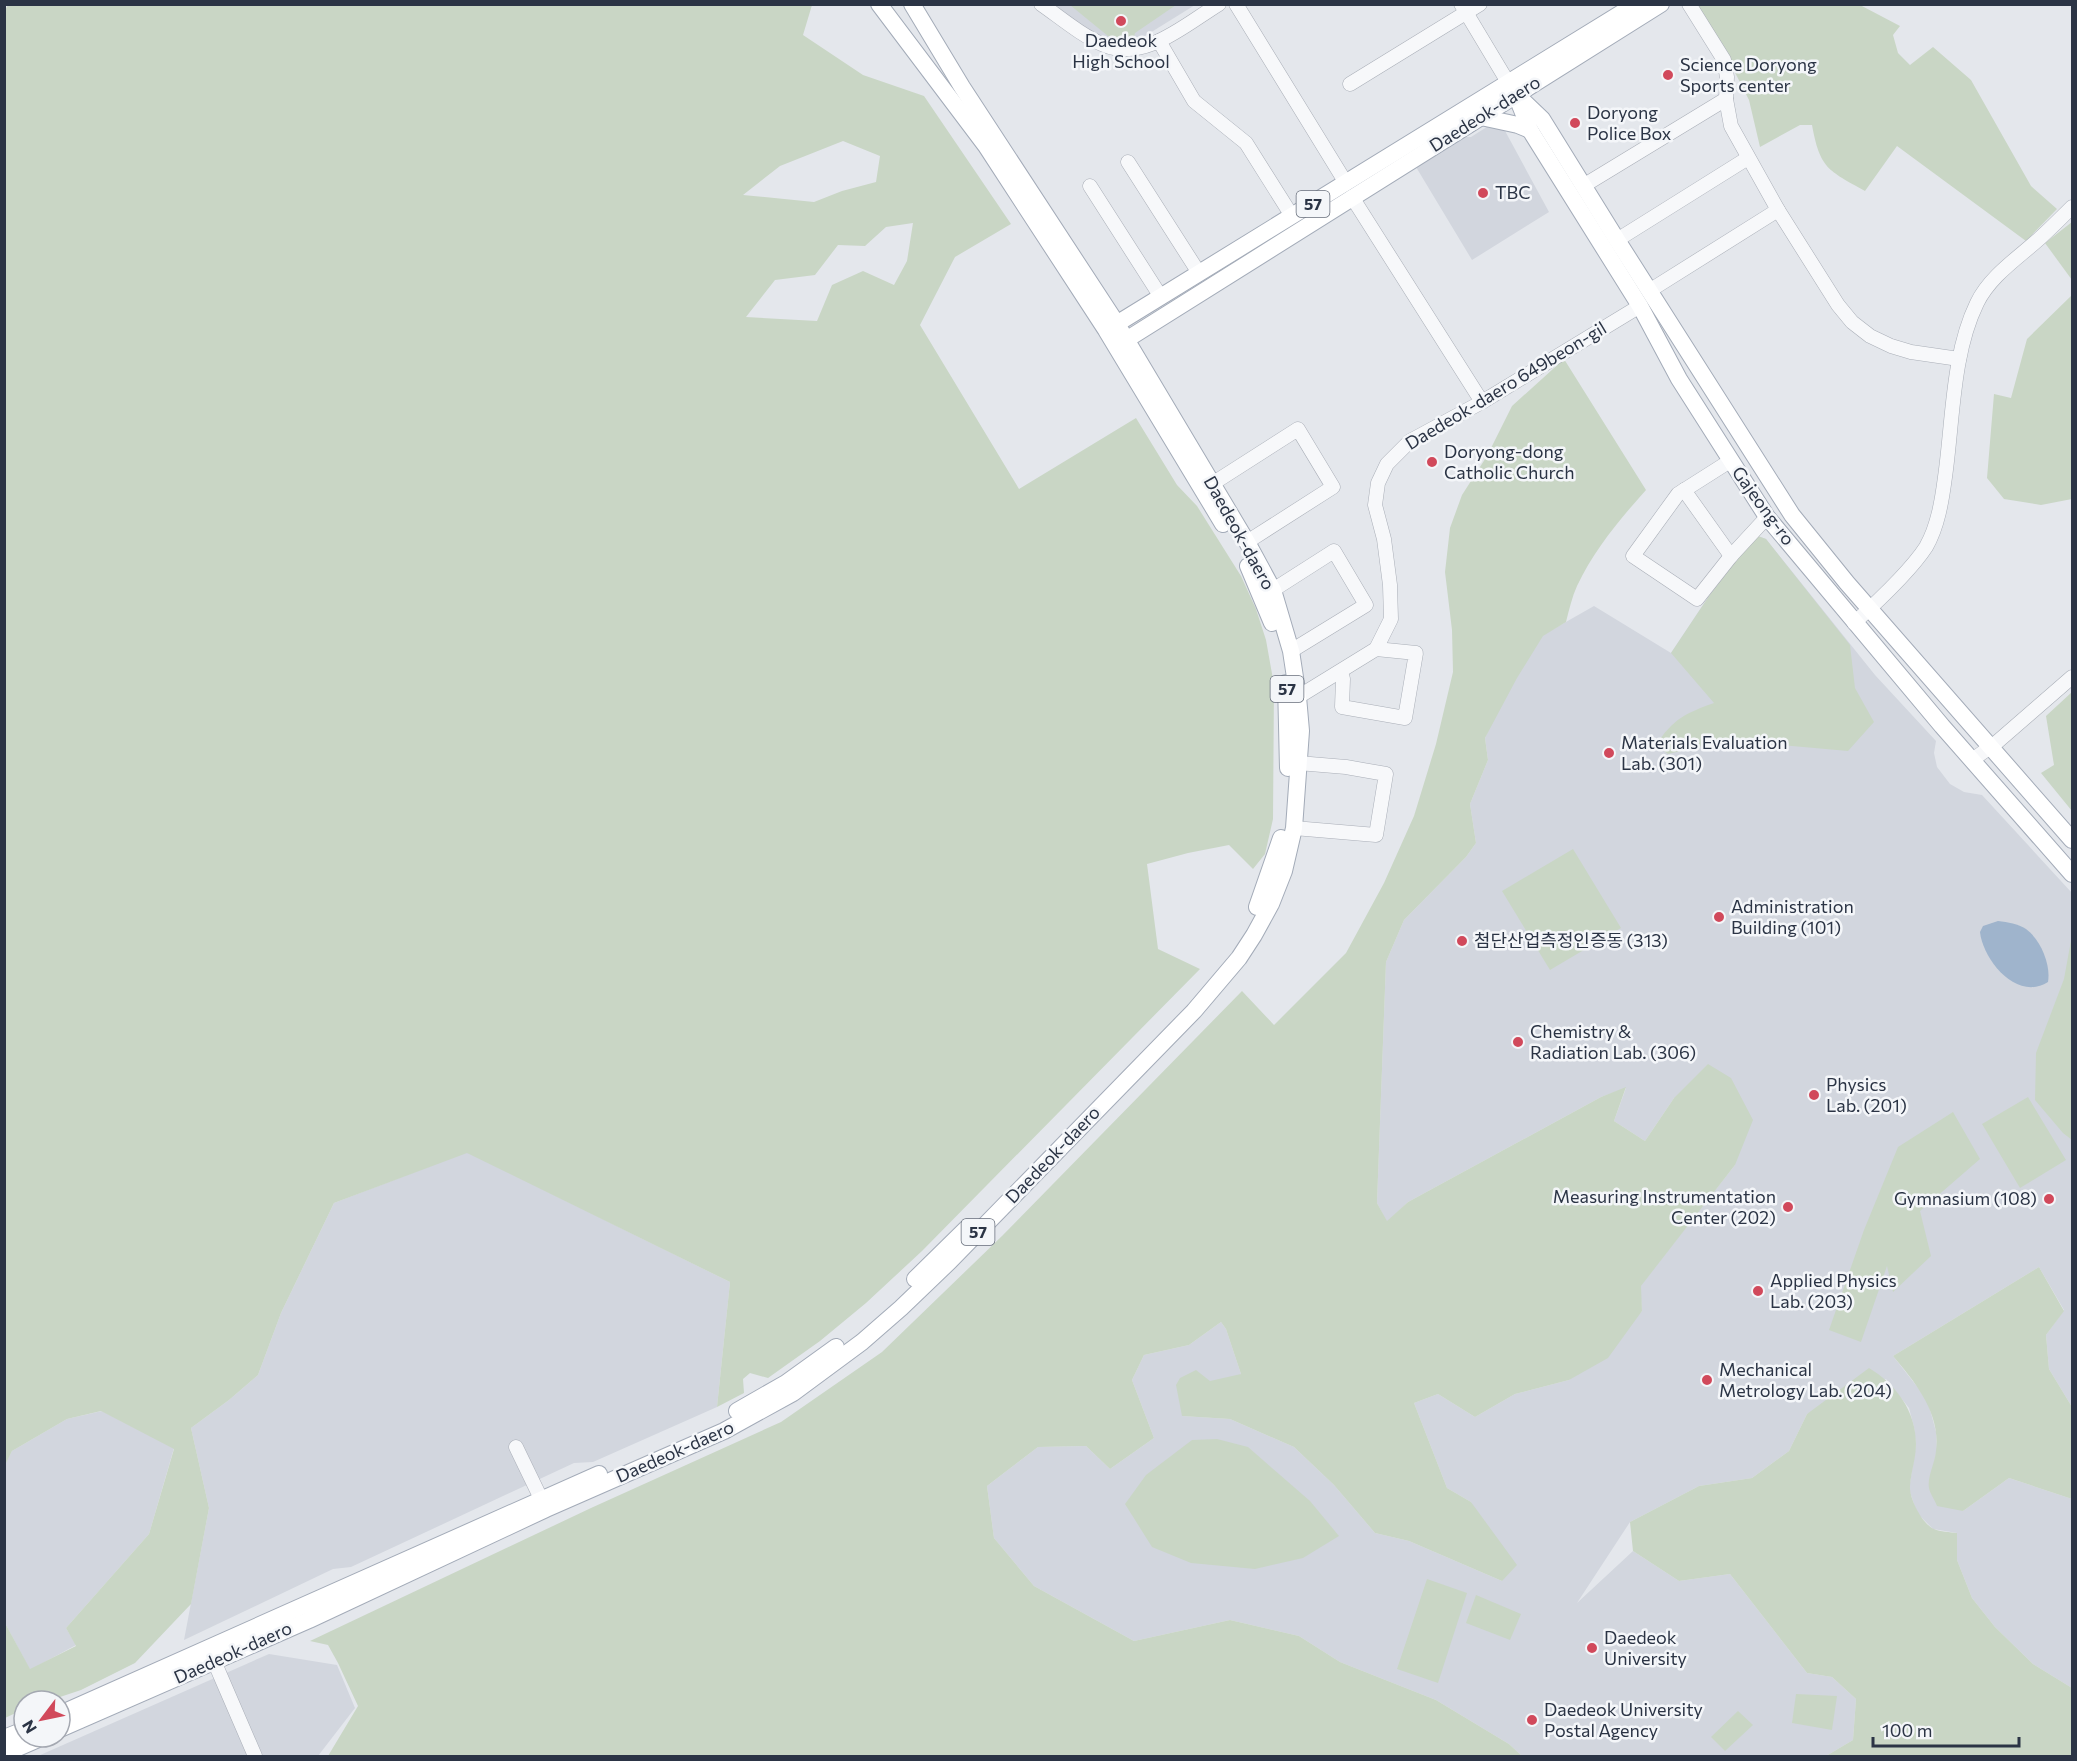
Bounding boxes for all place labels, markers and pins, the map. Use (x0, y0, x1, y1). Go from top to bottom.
marker: Daedeok High School (1114, 14, 1128, 28)
place label: Daedeok High School (1072, 29, 1170, 72)
place label: Science Doryong Sports center (1680, 53, 1817, 96)
marker: Science Doryong Sports center (1661, 68, 1675, 82)
place label: Doryong Police Box (1587, 101, 1672, 144)
marker: Doryong Police Box (1568, 116, 1582, 130)
place label: TBC (1495, 181, 1531, 203)
marker: TBC (1476, 186, 1490, 200)
place label: Doryong-dong Catholic Church (1444, 440, 1575, 483)
marker: Doryong-dong Catholic Church (1425, 455, 1439, 469)
place label: Materials Evaluation Lab. (301) (1621, 731, 1788, 774)
marker: Materials Evaluation Lab. (301) (1602, 746, 1616, 760)
place label: Administration Building (101) (1731, 895, 1854, 938)
marker: Administration Building (101) (1712, 910, 1726, 924)
place label: 첨단산업측정인증동 (313) (1474, 929, 1668, 951)
marker: 첨단산업측정인증동 (313) (1455, 934, 1469, 948)
place label: Chemistry & Radiation Lab. (306) (1530, 1020, 1696, 1063)
marker: Chemistry & Radiation Lab. (306) (1511, 1035, 1525, 1049)
place label: Physics Lab. (201) (1826, 1073, 1907, 1116)
marker: Physics Lab. (201) (1807, 1088, 1821, 1102)
place label: Measuring Instrumentation Center (202) (1553, 1185, 1776, 1228)
place label: Gymnasium (108) (1894, 1187, 2037, 1209)
marker: Gymnasium (108) (2042, 1192, 2056, 1206)
marker: Measuring Instrumentation Center (202) (1781, 1200, 1795, 1214)
place label: Applied Physics Lab. (203) (1770, 1269, 1897, 1312)
marker: Applied Physics Lab. (203) (1751, 1284, 1765, 1298)
place label: Mechanical Metrology Lab. (204) (1719, 1358, 1892, 1401)
marker: Mechanical Metrology Lab. (204) (1700, 1373, 1714, 1387)
place label: Daedeok University (1604, 1626, 1687, 1669)
marker: Daedeok University (1585, 1641, 1599, 1655)
place label: Daedeok University Postal Agency (1544, 1698, 1703, 1741)
marker: Daedeok University Postal Agency (1525, 1713, 1539, 1727)

